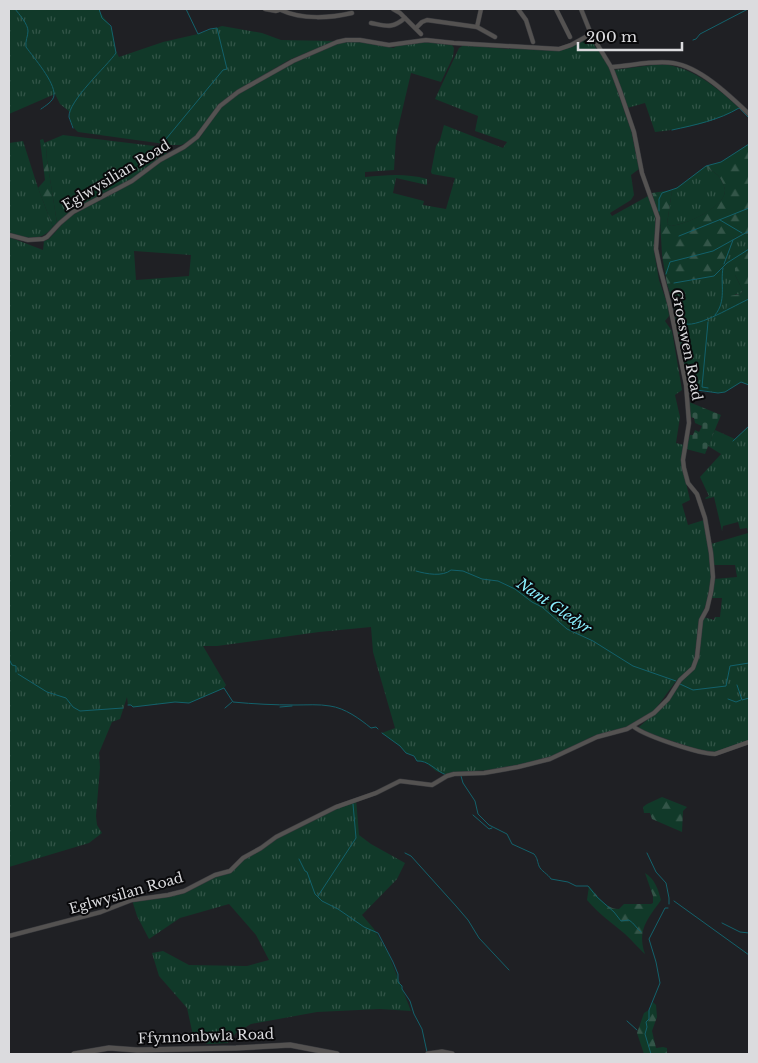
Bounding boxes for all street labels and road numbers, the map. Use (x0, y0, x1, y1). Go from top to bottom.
street label: Eglwysilian Road (59, 135, 174, 214)
street label: Groeswen Road (667, 288, 707, 403)
street label: Eglwysilan Road (67, 868, 186, 918)
street label: Ffynnonbwla Road (138, 1025, 275, 1047)

